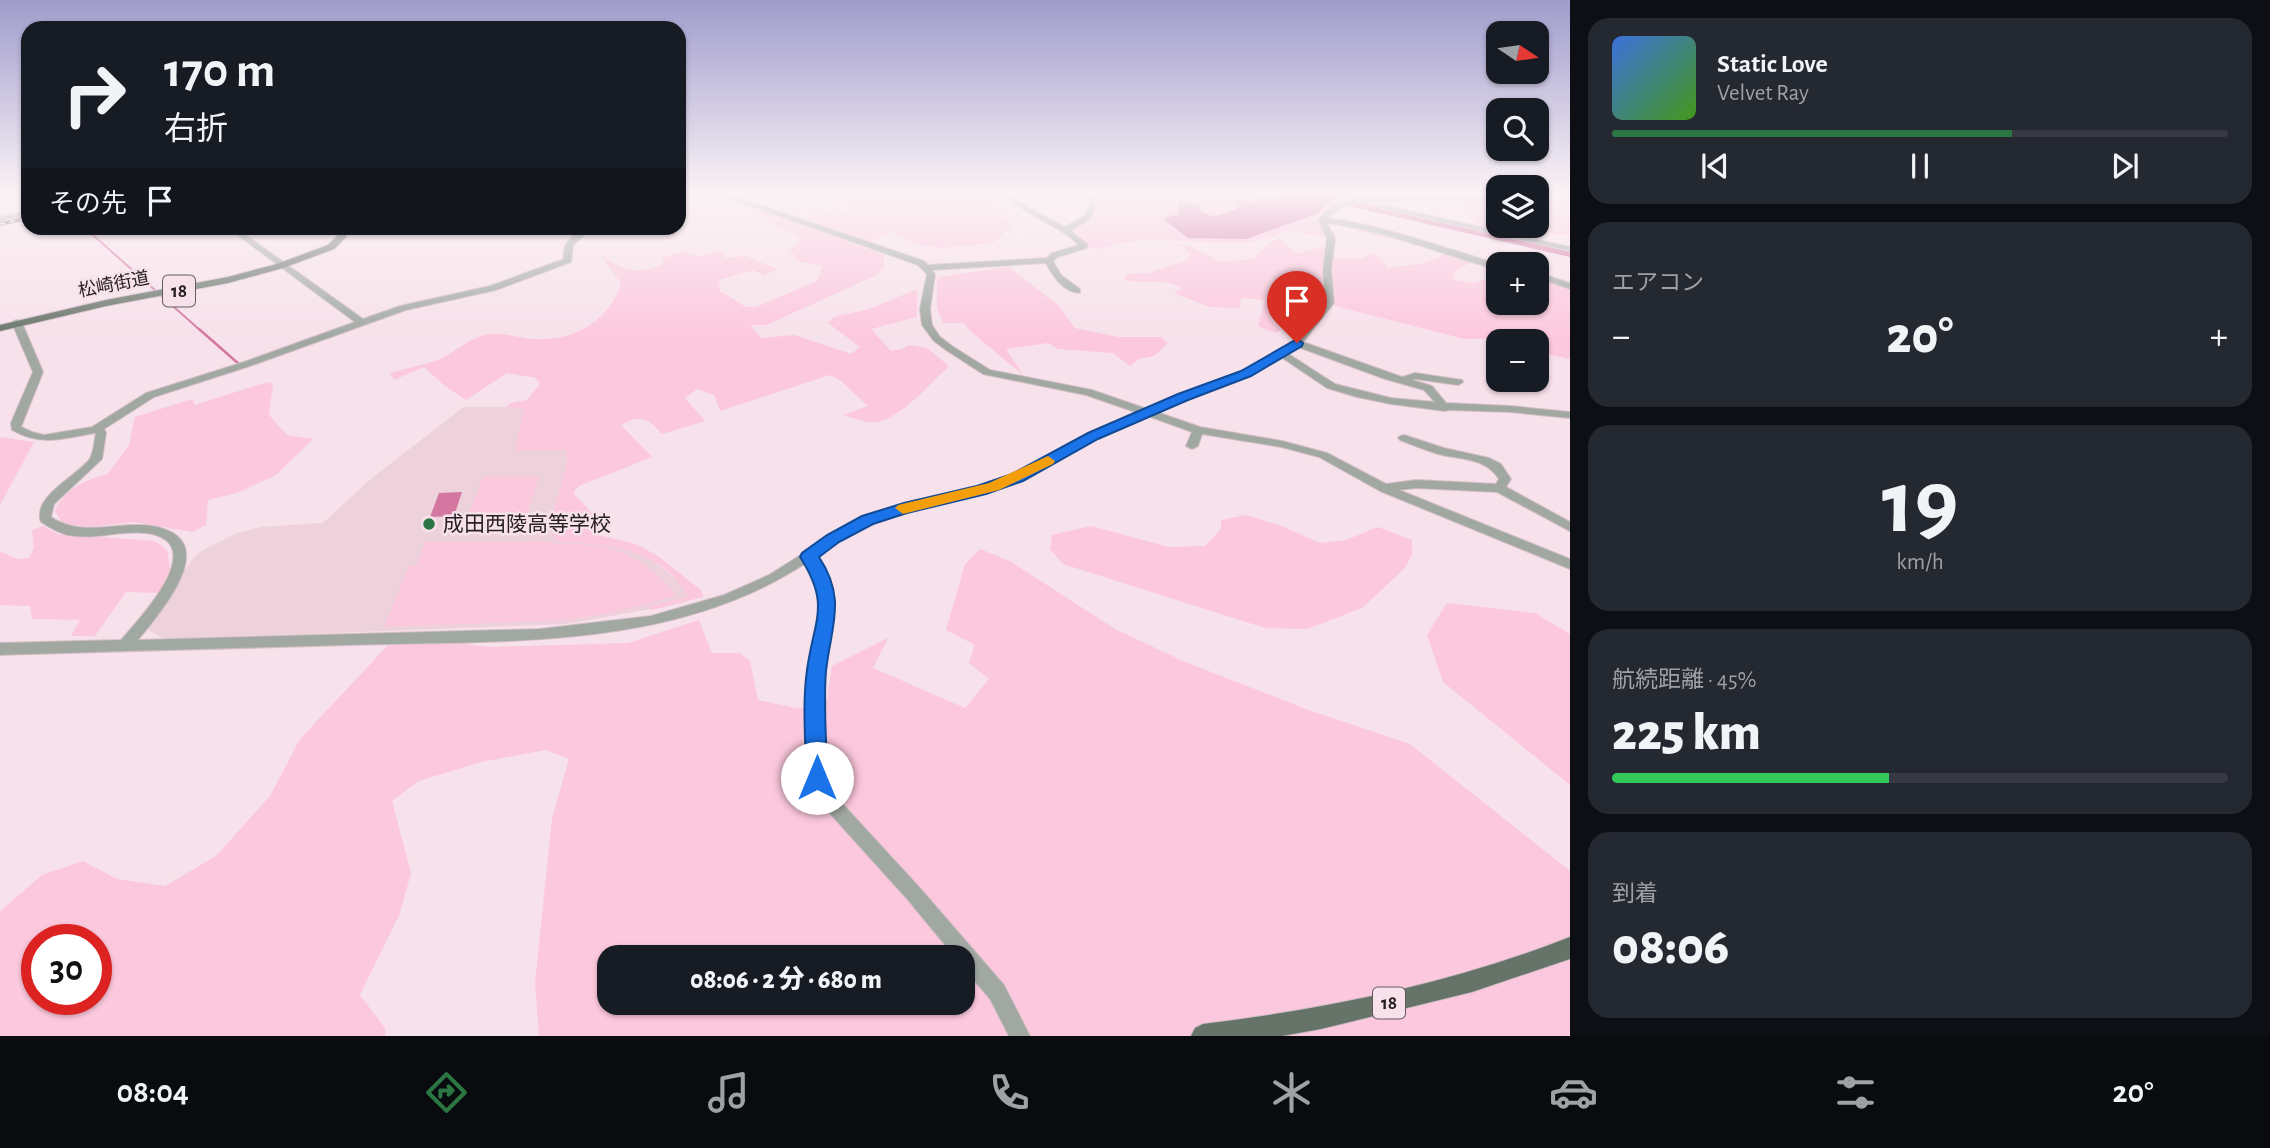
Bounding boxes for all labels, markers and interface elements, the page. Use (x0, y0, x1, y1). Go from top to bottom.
north arrow (1486, 21, 1549, 84)
map controls (1486, 21, 1549, 392)
text: 170 m (164, 47, 275, 96)
icon: right (49, 49, 140, 140)
text: Static Love (1717, 51, 1828, 77)
text: Velvet Ray (1717, 82, 1809, 105)
button: search (1486, 98, 1549, 161)
text: 右折 (164, 113, 228, 145)
icon: previous (1696, 147, 1734, 185)
icon: pause (1901, 147, 1939, 185)
icon: next (2106, 147, 2144, 185)
button: layers (1486, 175, 1549, 238)
icon: arrive (141, 182, 179, 220)
text: その先 (49, 191, 127, 217)
button: + (1486, 252, 1549, 315)
street label: 松崎街道 (77, 267, 151, 301)
pin (1267, 271, 1327, 343)
text: エアコン (1612, 272, 1704, 295)
road number: 18 (163, 276, 195, 306)
icon: arrive (1278, 282, 1316, 320)
text: 20° (1886, 310, 1954, 362)
text: − (1612, 318, 1630, 356)
text: + (2210, 318, 2228, 356)
button: − (1486, 329, 1549, 392)
text: 19 (1882, 458, 1958, 549)
place label: 成田西陵高等学校 (443, 513, 611, 535)
marker: 成田西陵高等学校 (421, 516, 437, 532)
text: km/h (1896, 551, 1944, 574)
text: 航続距離 · 45% (1612, 669, 1757, 692)
text: 225 km (1612, 707, 1761, 759)
position arrow (780, 741, 854, 815)
text: 到着 (1612, 883, 1658, 906)
text: 08:06 (1612, 921, 1729, 973)
speed limit sign: 30 (21, 924, 112, 1015)
text: 08:06 · 2 分 · 680 m (690, 967, 882, 993)
road number: 18 (1373, 987, 1405, 1018)
icon: directions (422, 1068, 471, 1117)
icon: music (704, 1068, 753, 1117)
icon: phone (985, 1068, 1034, 1117)
icon: climate (1267, 1068, 1316, 1117)
icon: car (1549, 1068, 1598, 1117)
icon: filters (1831, 1068, 1880, 1117)
text: 08:04 (116, 1076, 189, 1108)
text: 20° (2112, 1076, 2154, 1108)

